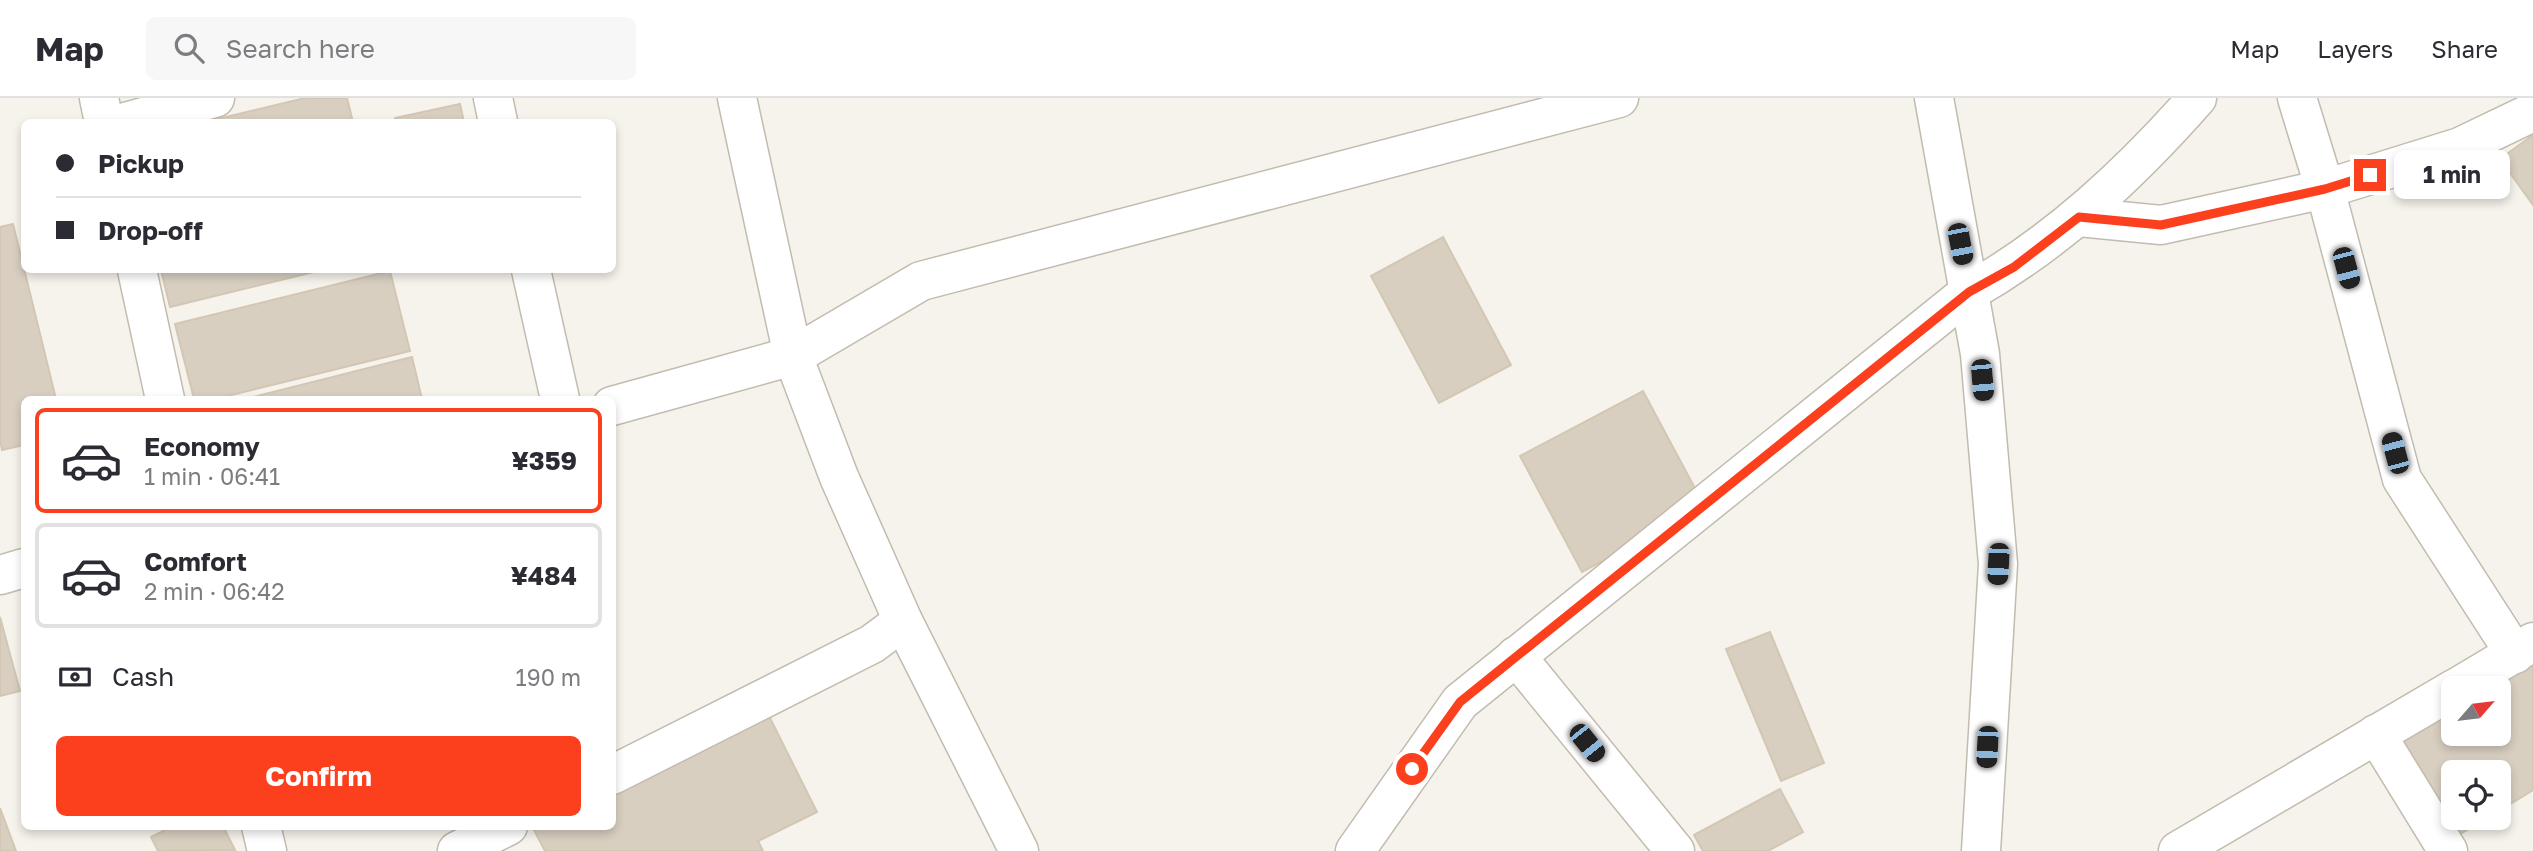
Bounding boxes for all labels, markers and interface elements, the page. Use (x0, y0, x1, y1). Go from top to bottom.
search box (146, 17, 636, 80)
text: Map (35, 29, 104, 68)
icon: search (170, 29, 208, 67)
text: Search here (226, 33, 375, 64)
text: Map (2230, 34, 2279, 63)
text: Layers (2317, 34, 2393, 63)
text: Share (2431, 34, 2498, 63)
text: Pickup (98, 148, 184, 179)
callout: 1 min (2394, 150, 2510, 200)
route end (2354, 159, 2386, 191)
text: 1 min (2423, 160, 2481, 188)
text: Drop-off (98, 215, 203, 246)
car (1946, 221, 1975, 267)
car (2331, 245, 2362, 291)
car (1970, 358, 1995, 402)
icon: car (60, 429, 123, 492)
car (2380, 430, 2411, 476)
text: Economy (144, 431, 260, 462)
text: ¥359 (512, 445, 577, 476)
text: 1 min · 06:41 (144, 462, 280, 490)
car (1987, 542, 2010, 586)
icon: car (60, 544, 123, 607)
text: Comfort (144, 546, 247, 577)
text: ¥484 (511, 560, 577, 591)
text: 2 min · 06:42 (144, 577, 285, 605)
icon: cash (56, 658, 94, 696)
text: Cash (112, 661, 174, 692)
text: 190 m (516, 663, 581, 691)
north arrow (2441, 676, 2511, 746)
map controls (2441, 676, 2511, 830)
car (1566, 720, 1609, 766)
car (1976, 725, 1999, 769)
button: Confirm (56, 736, 581, 816)
route start (1396, 753, 1428, 785)
button: locate (2441, 760, 2511, 830)

